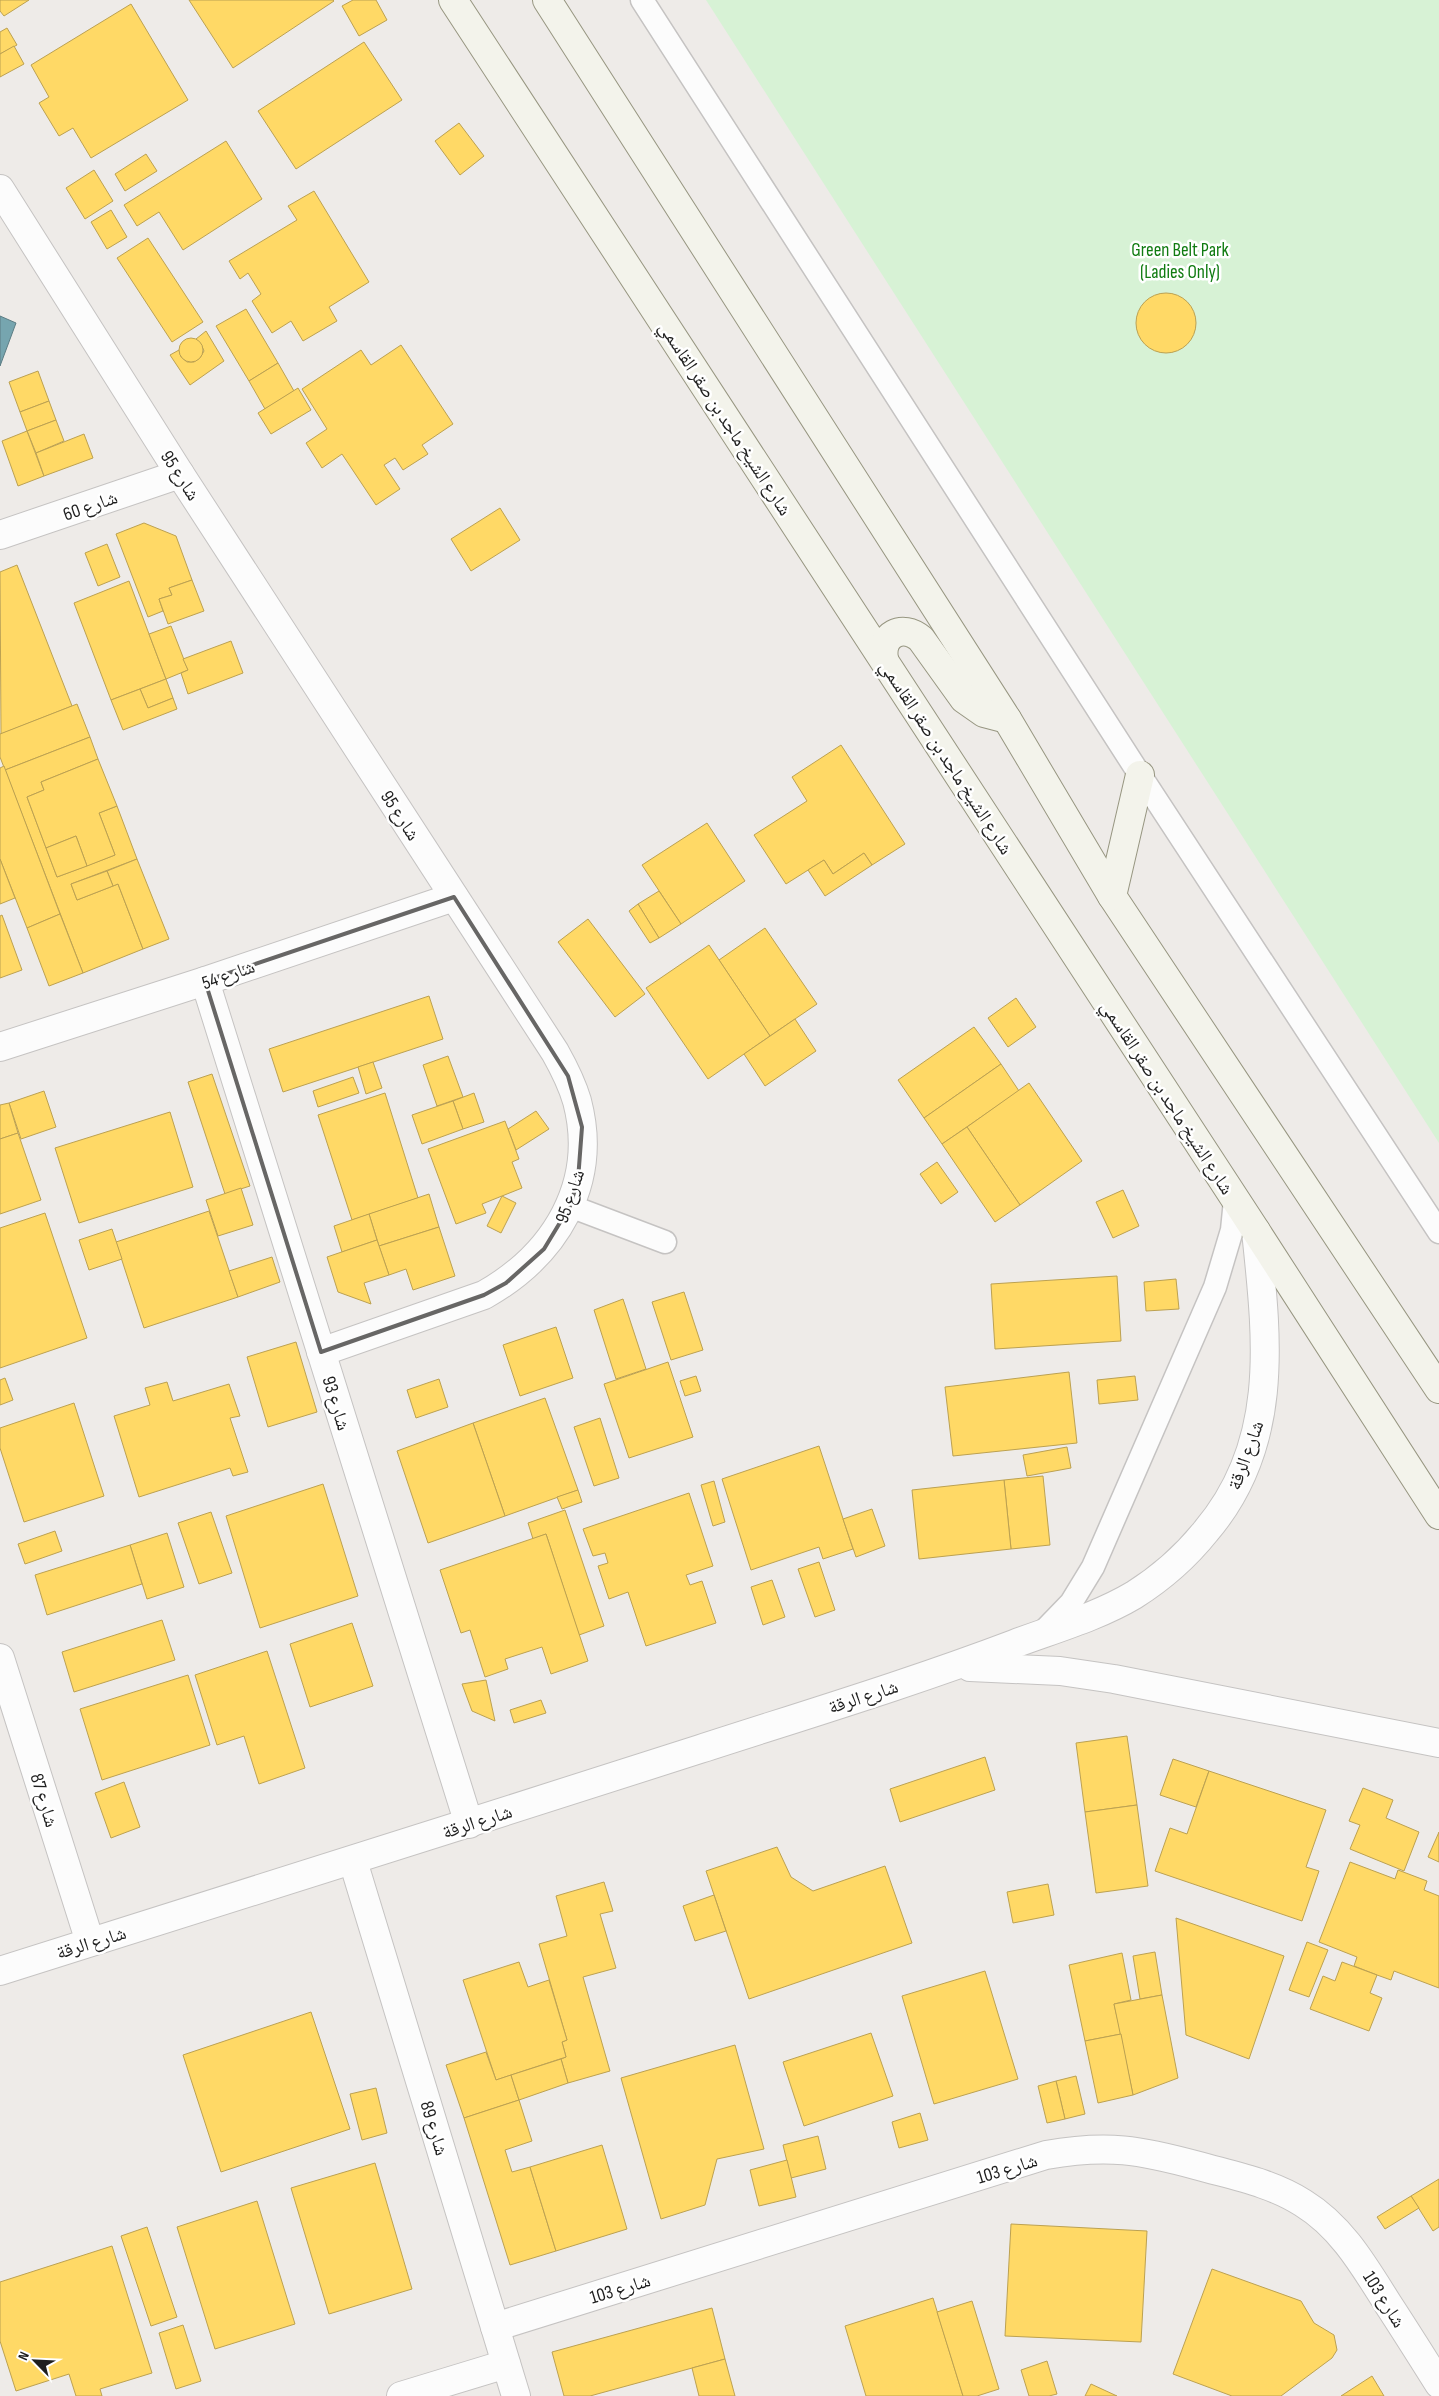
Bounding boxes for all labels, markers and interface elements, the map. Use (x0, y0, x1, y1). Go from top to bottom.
park label: Green Belt Park (Ladies Only) (1131, 239, 1229, 284)
street label: شارع الشيخ ماجد بن صقر القاسمي (651, 317, 796, 522)
street label: شارع 95 (155, 446, 204, 505)
street label: شارع 60 (60, 486, 121, 526)
street label: شارع الشيخ ماجد بن صقر القاسمي (872, 656, 1017, 861)
street label: شارع 95 (375, 786, 424, 845)
street label: شارع 54 (199, 956, 258, 995)
street label: شارع الشيخ ماجد بن صقر القاسمي (1093, 996, 1238, 1201)
street label: شارع 95 (551, 1167, 590, 1226)
street label: شارع 93 (316, 1374, 355, 1433)
street label: شارع الرقة (1223, 1418, 1270, 1493)
street label: شارع الرقة (826, 1675, 901, 1719)
street label: شارع 87 (25, 1771, 63, 1830)
street label: شارع الرقة (440, 1800, 515, 1844)
street label: شارع الرقة (54, 1922, 129, 1965)
street label: شارع 89 (414, 2098, 453, 2159)
street label: شارع 103 (974, 2149, 1041, 2190)
street label: شارع 103 (1357, 2267, 1410, 2332)
street label: شارع 103 (587, 2269, 654, 2310)
north arrow (10, 2336, 60, 2386)
text: N (14, 2349, 33, 2363)

